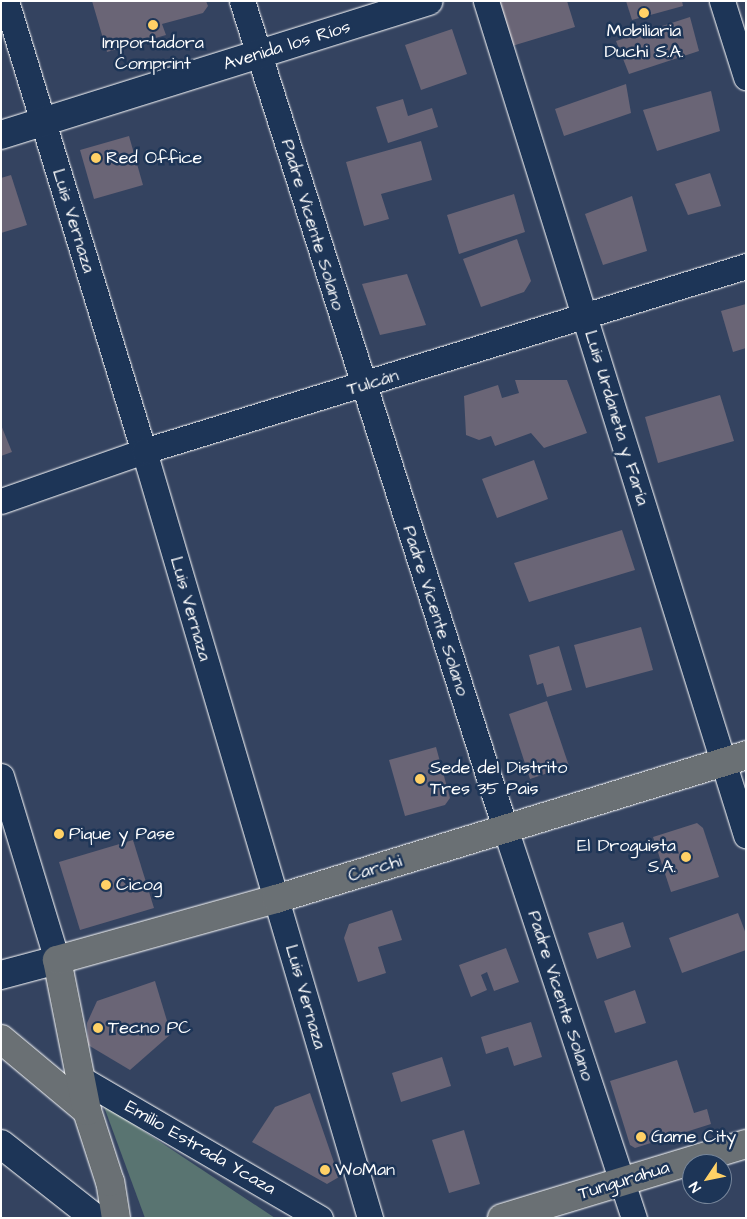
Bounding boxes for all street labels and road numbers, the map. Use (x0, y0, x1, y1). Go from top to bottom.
street label: Avenida los Ríos (221, 16, 353, 76)
street label: Padre Vicente Solano (276, 137, 348, 313)
street label: Luis Vernaza (47, 166, 99, 276)
street label: Luis Urdaneta y Faría (579, 328, 653, 508)
street label: Tulcán (345, 365, 401, 401)
street label: Padre Vicente Solano (397, 523, 473, 699)
street label: Luis Vernaza (165, 554, 215, 664)
street label: Carchi (346, 851, 404, 887)
street label: Padre Vicente Solano (522, 908, 598, 1084)
street label: Luis Vernaza (280, 942, 330, 1052)
street label: Emilio Estrada Ycaza (121, 1096, 279, 1200)
street label: Tungurahua (576, 1157, 672, 1205)

